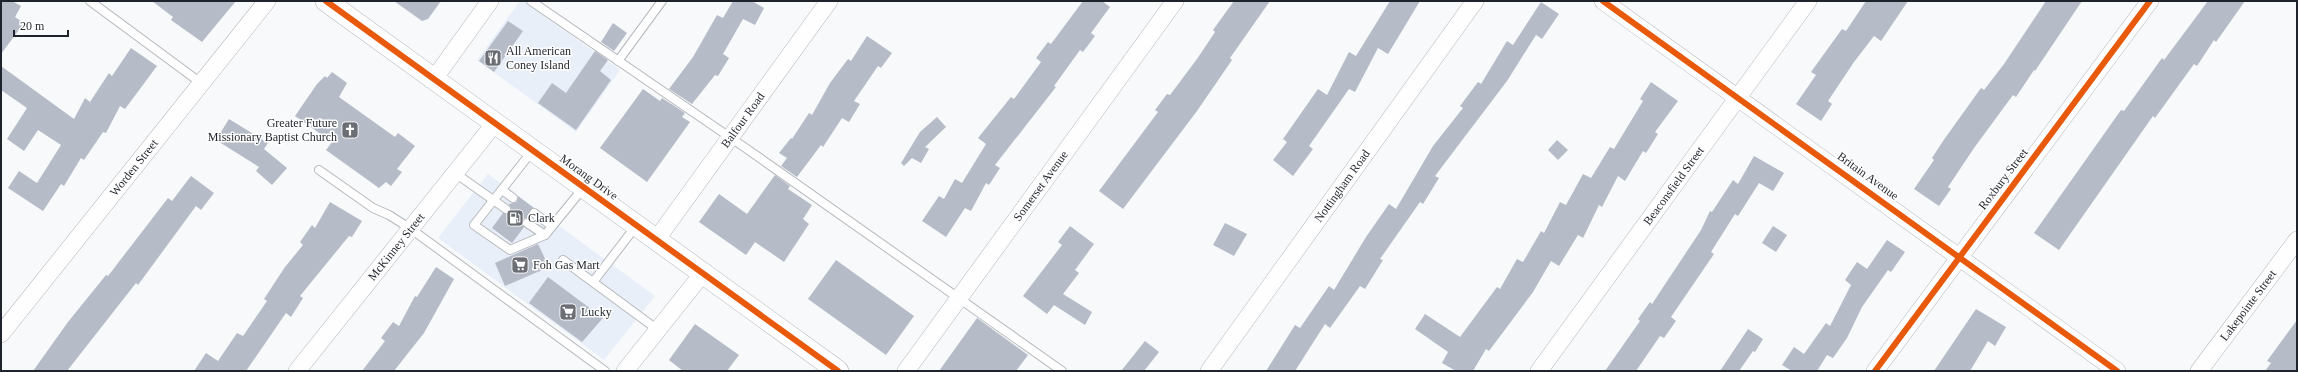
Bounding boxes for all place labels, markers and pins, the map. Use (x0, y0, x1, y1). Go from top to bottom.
place label: All American Coney Island (506, 44, 571, 72)
restaurant icon: All American Coney Island (483, 48, 503, 68)
place label: Greater Future Missionary Baptist Church (208, 116, 337, 144)
church icon: Greater Future Missionary Baptist Church (340, 120, 360, 140)
fuel station icon: Clark (505, 208, 525, 228)
place label: Clark (528, 211, 555, 225)
supermarket icon: Foh Gas Mart (510, 255, 530, 275)
place label: Foh Gas Mart (533, 258, 600, 272)
supermarket icon: Lucky (558, 302, 578, 322)
place label: Lucky (581, 305, 612, 319)

